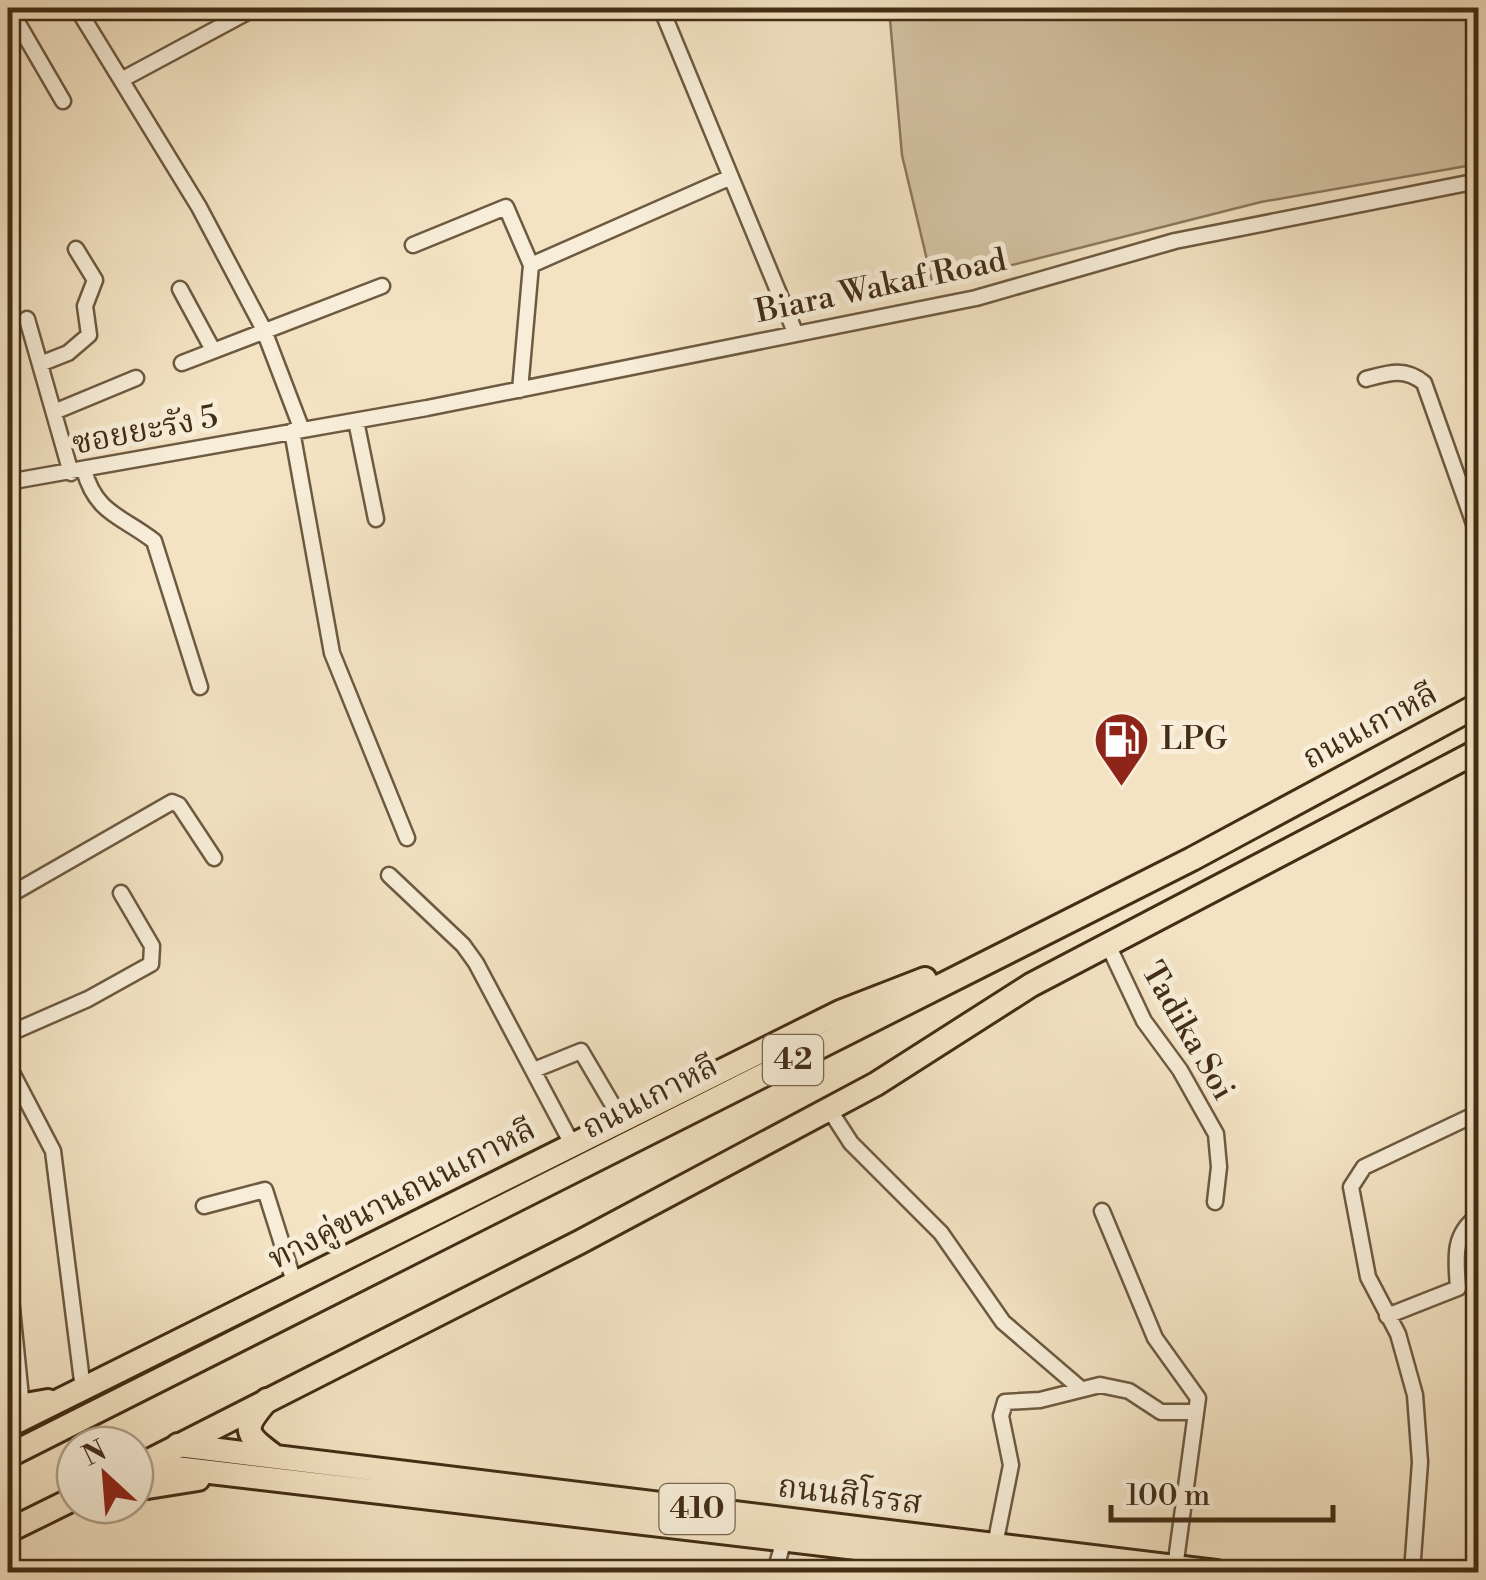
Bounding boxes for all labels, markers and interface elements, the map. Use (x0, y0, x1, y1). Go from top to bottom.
street label: Biara Wakaf Road (751, 240, 1010, 332)
street label: ซอยยะรัง 5 (69, 396, 221, 464)
street label: ถนนเกาหลี (1296, 674, 1444, 778)
fuel station icon: LPG (1092, 709, 1152, 788)
place label: LPG (1161, 719, 1228, 759)
street label: Tadika Soi (1132, 955, 1244, 1107)
road number: 42 (763, 1035, 823, 1085)
street label: ถนนเกาหลี (575, 1046, 725, 1148)
street label: ทางคู่ขนานถนนเกาหลี (262, 1109, 542, 1279)
north arrow (55, 1425, 155, 1525)
text: N (77, 1433, 112, 1474)
scale bar (1111, 1460, 1334, 1522)
street label: ถนนสิโรรส (776, 1463, 925, 1524)
text: 100 m (1126, 1477, 1210, 1515)
road number: 410 (660, 1484, 734, 1534)

